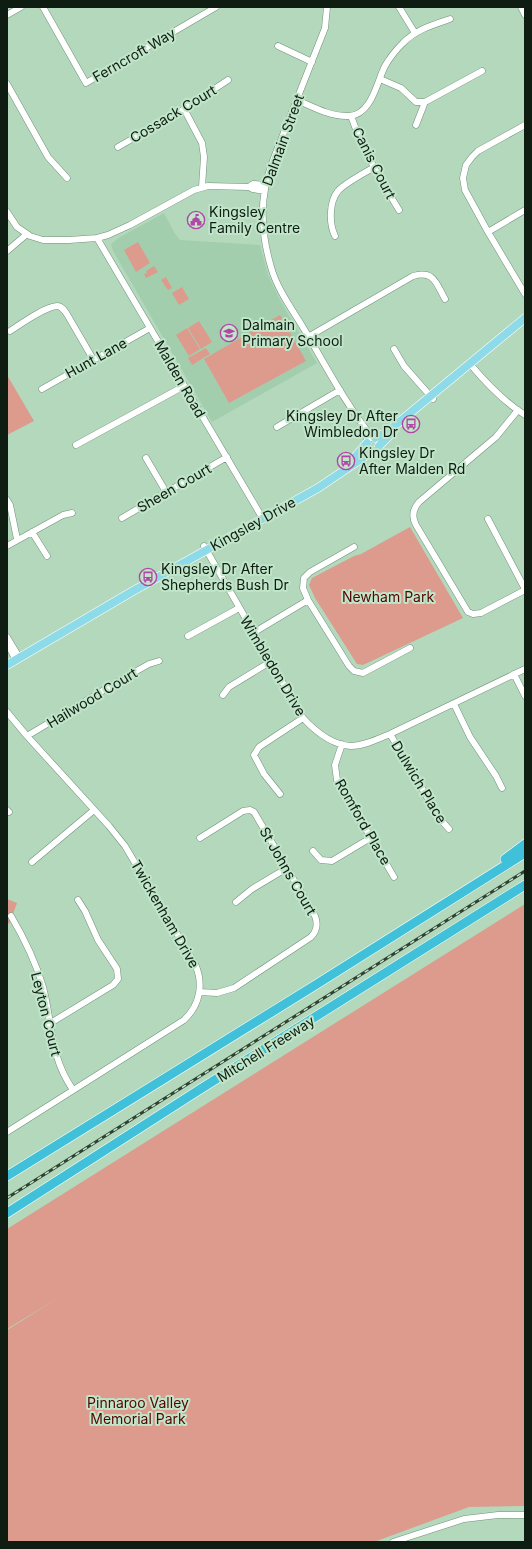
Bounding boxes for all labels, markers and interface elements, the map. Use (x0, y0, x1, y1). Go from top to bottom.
street label: Ferncroft Way (89, 24, 178, 85)
street label: Cossack Court (126, 81, 219, 146)
street label: Dalmain Street (258, 91, 307, 188)
street label: Canis Court (349, 124, 400, 202)
place label: Kingsley Family Centre (209, 203, 300, 236)
public building icon: Kingsley Family Centre (186, 210, 206, 230)
place label: Dalmain Primary School (242, 316, 343, 349)
school or university icon: Dalmain Primary School (219, 323, 239, 343)
street label: Hunt Lane (62, 334, 129, 381)
street label: Malden Road (151, 337, 209, 421)
place label: Kingsley Dr After Wimbledon Dr (286, 407, 398, 440)
bus stop icon: Kingsley Dr After Wimbledon Dr (401, 414, 421, 434)
place label: Kingsley Dr After Malden Rd (359, 444, 465, 477)
bus stop icon: Kingsley Dr After Malden Rd (336, 451, 356, 471)
street label: Sheen Court (134, 459, 214, 516)
street label: Kingsley Drive (207, 493, 298, 554)
place label: Kingsley Dr After Shepherds Bush Dr (161, 560, 289, 593)
bus stop icon: Kingsley Dr After Shepherds Bush Dr (138, 567, 158, 587)
park label: Newham Park (342, 588, 434, 605)
street label: Wimbledon Drive (237, 613, 310, 719)
street label: Hailwood Court (43, 664, 140, 731)
street label: Dulwich Place (388, 737, 451, 826)
street label: Romford Place (332, 776, 395, 868)
street label: St Johns Court (256, 824, 321, 918)
street label: Twickenham Drive (128, 857, 203, 971)
street label: Leyton Court (28, 970, 65, 1058)
street label: Mitchell Freeway (214, 1012, 318, 1085)
park label: Pinnaroo Valley Memorial Park (87, 1394, 189, 1427)

